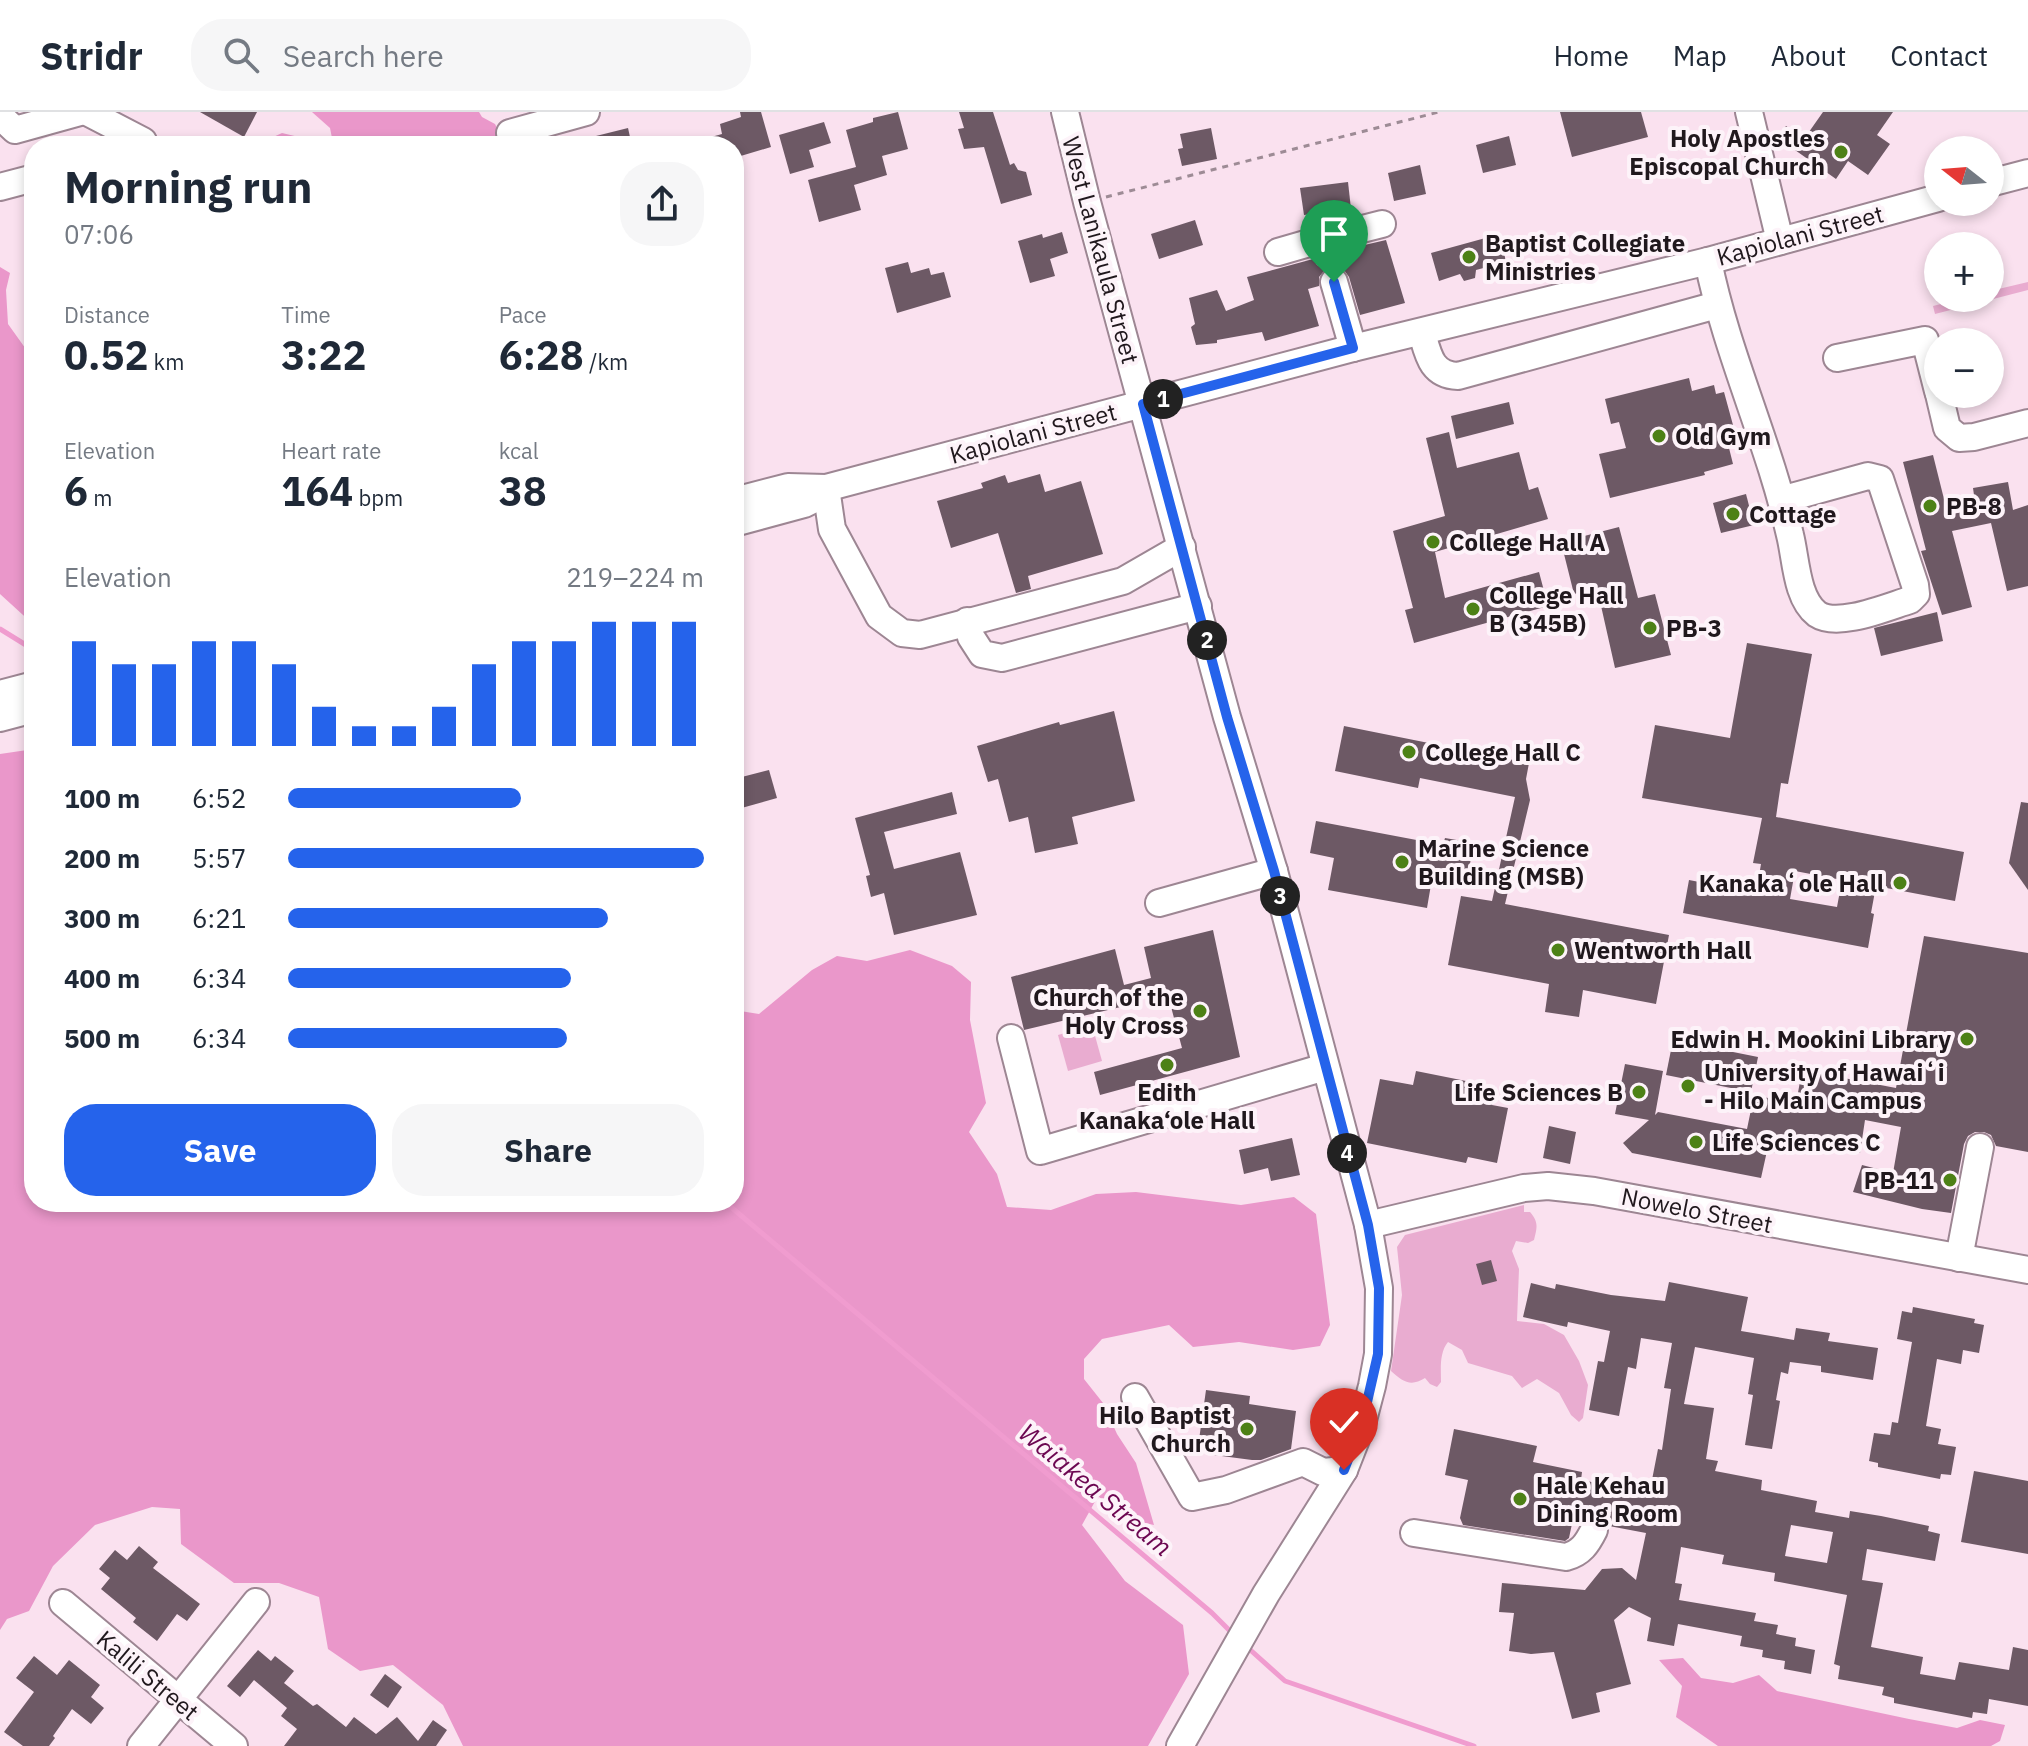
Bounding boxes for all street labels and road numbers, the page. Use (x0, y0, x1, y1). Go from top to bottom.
street label: West Lanikaula Street (1055, 133, 1147, 367)
street label: Kapiolani Street (1713, 197, 1887, 273)
street label: Kapiolani Street (946, 395, 1120, 471)
street label: Nowelo Street (1619, 1180, 1775, 1240)
street label: Kalili Street (90, 1623, 206, 1727)

